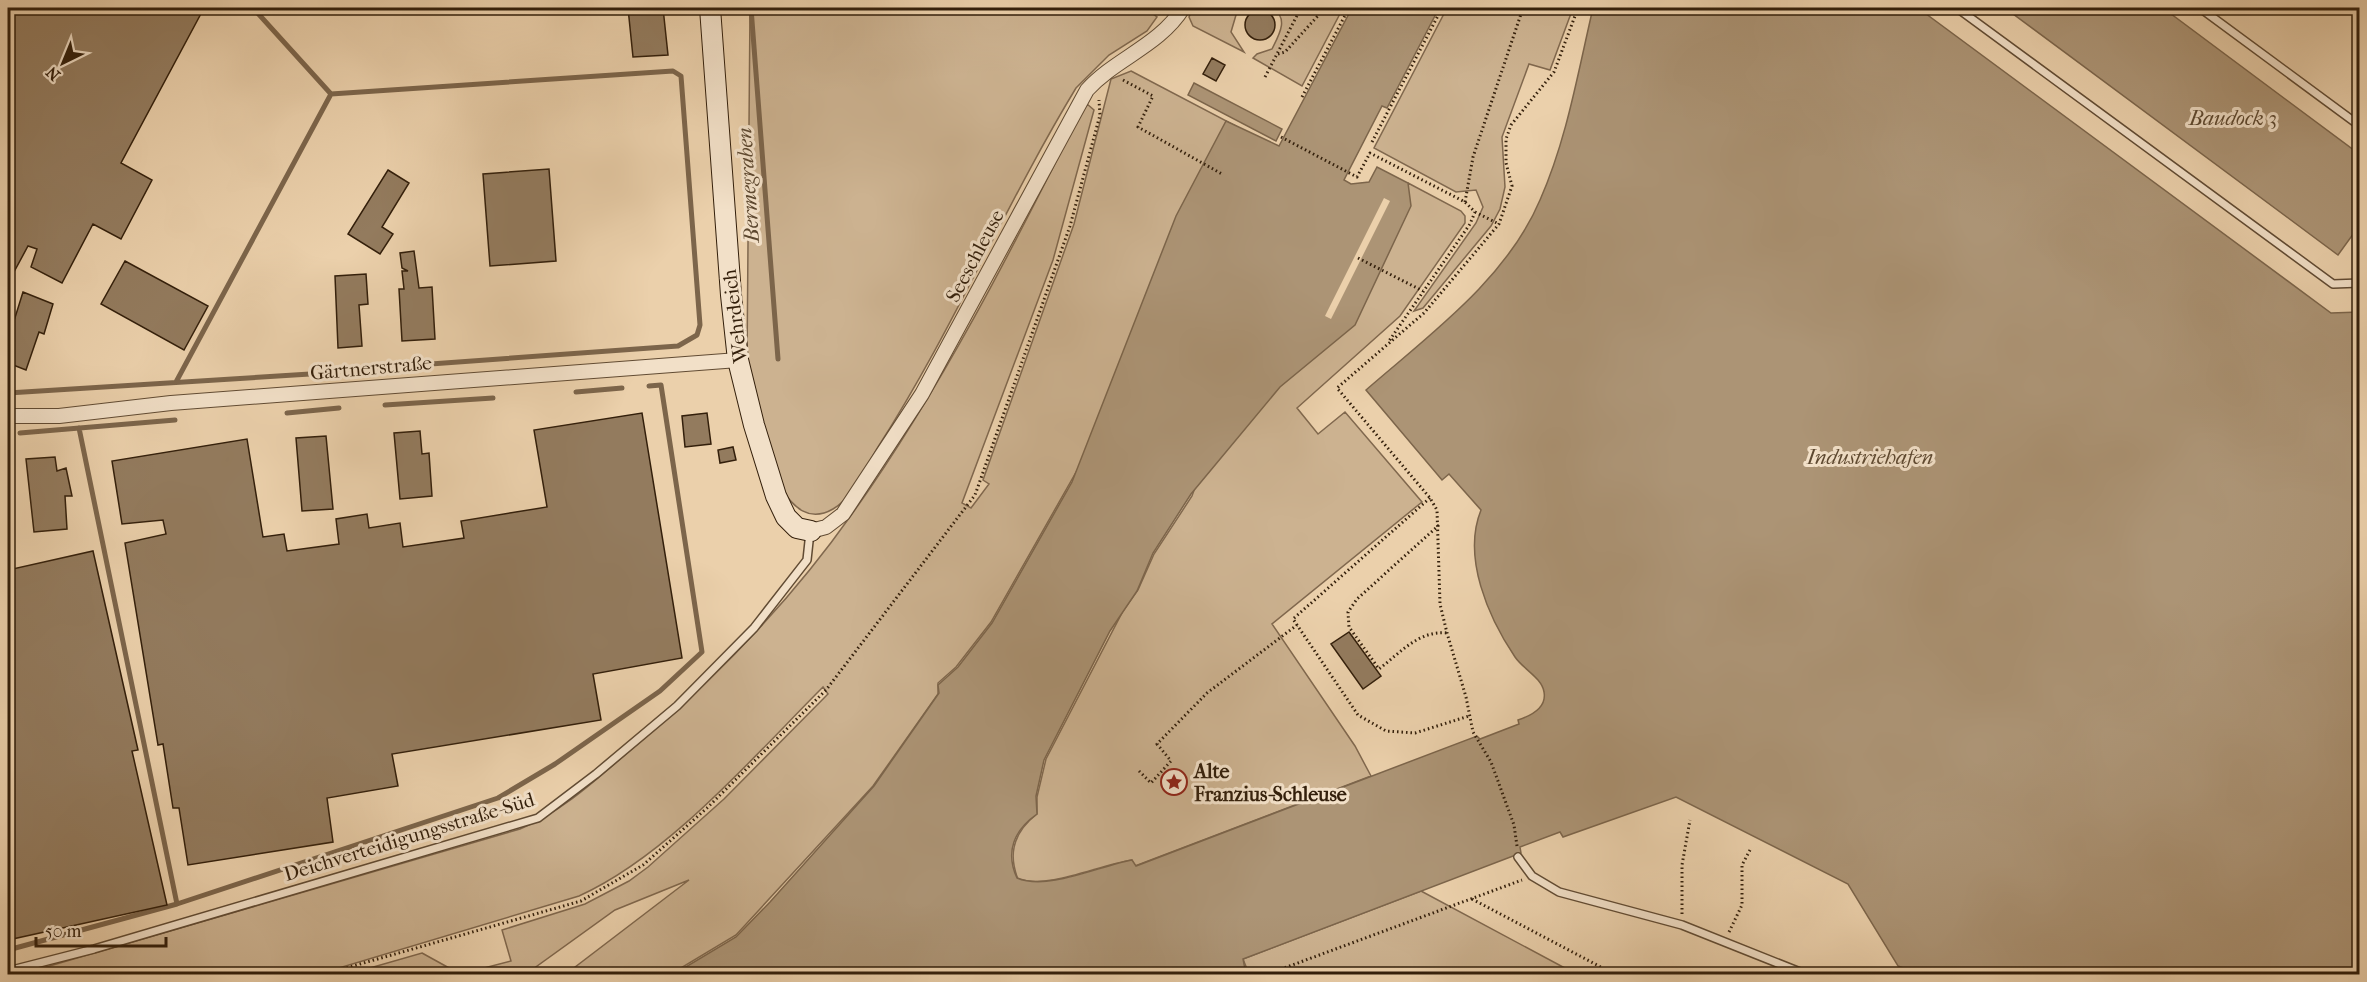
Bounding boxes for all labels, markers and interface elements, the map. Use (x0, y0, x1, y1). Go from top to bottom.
north arrow (33, 33, 93, 93)
text: N (42, 62, 64, 85)
water label: Baudock 3 (2188, 106, 2277, 130)
water label: Bermegraben (732, 127, 764, 244)
street label: Seeschleuse (941, 206, 1009, 306)
street label: Wehrdeich (718, 267, 752, 365)
street label: Gärtnerstraße (309, 351, 433, 385)
water label: Industriehafen (1806, 445, 1933, 469)
place label: Alte Franzius-Schleuse (1192, 760, 1347, 806)
place icon: Alte Franzius-Schleuse (1159, 767, 1189, 797)
street label: Deichverteidigungsstraße-Süd (281, 788, 538, 886)
scale bar (36, 910, 166, 948)
text: 50 m (45, 921, 82, 942)

